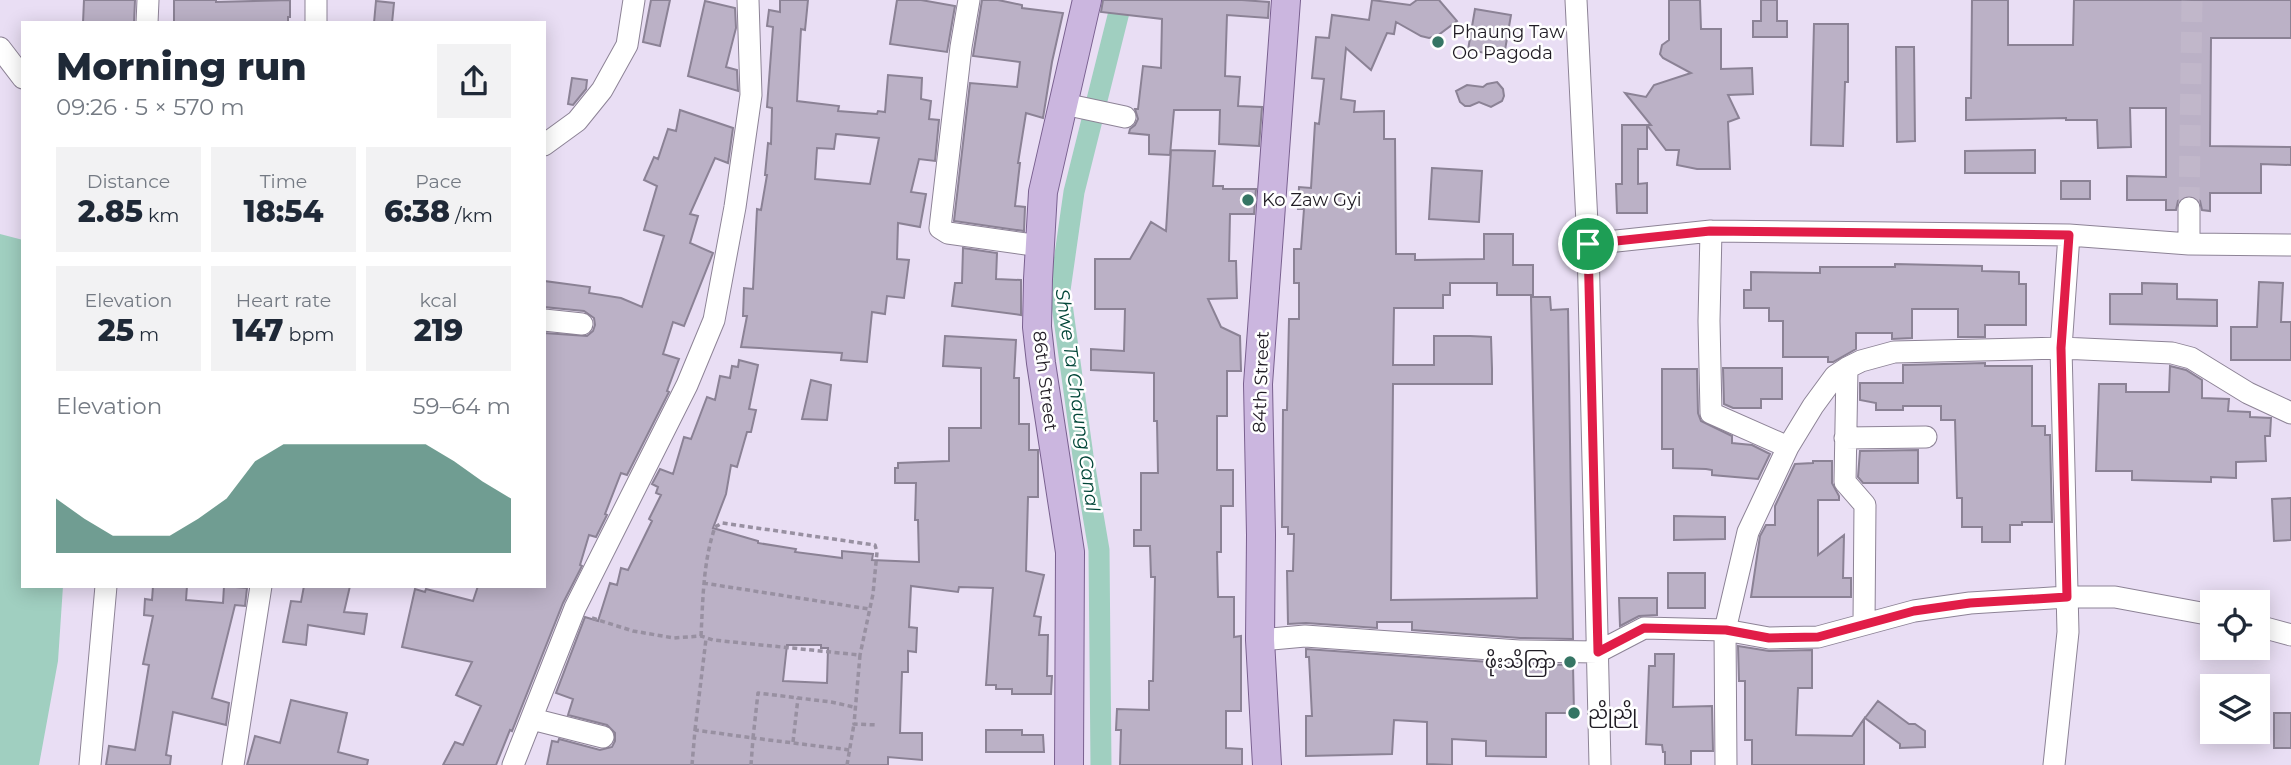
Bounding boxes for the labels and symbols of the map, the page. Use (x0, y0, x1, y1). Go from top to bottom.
place label: Phaung Taw Oo Pagoda (1452, 21, 1565, 64)
marker: Phaung Taw Oo Pagoda (1430, 34, 1446, 50)
place label: Ko Zaw Gyi (1262, 189, 1362, 211)
marker: Ko Zaw Gyi (1240, 192, 1256, 208)
pin (1558, 214, 1618, 274)
water label: Shwe Ta Chaung Canal (1050, 287, 1105, 514)
street label: 86th Street (1028, 330, 1062, 432)
street label: 84th Street (1248, 331, 1274, 433)
place label: ဖိုးသိကြာ (1485, 648, 1556, 677)
marker: ဖိုးသိကြာ (1562, 654, 1578, 670)
place label: ညိုညို (1588, 699, 1639, 728)
marker: ညိုညို (1566, 705, 1582, 721)

